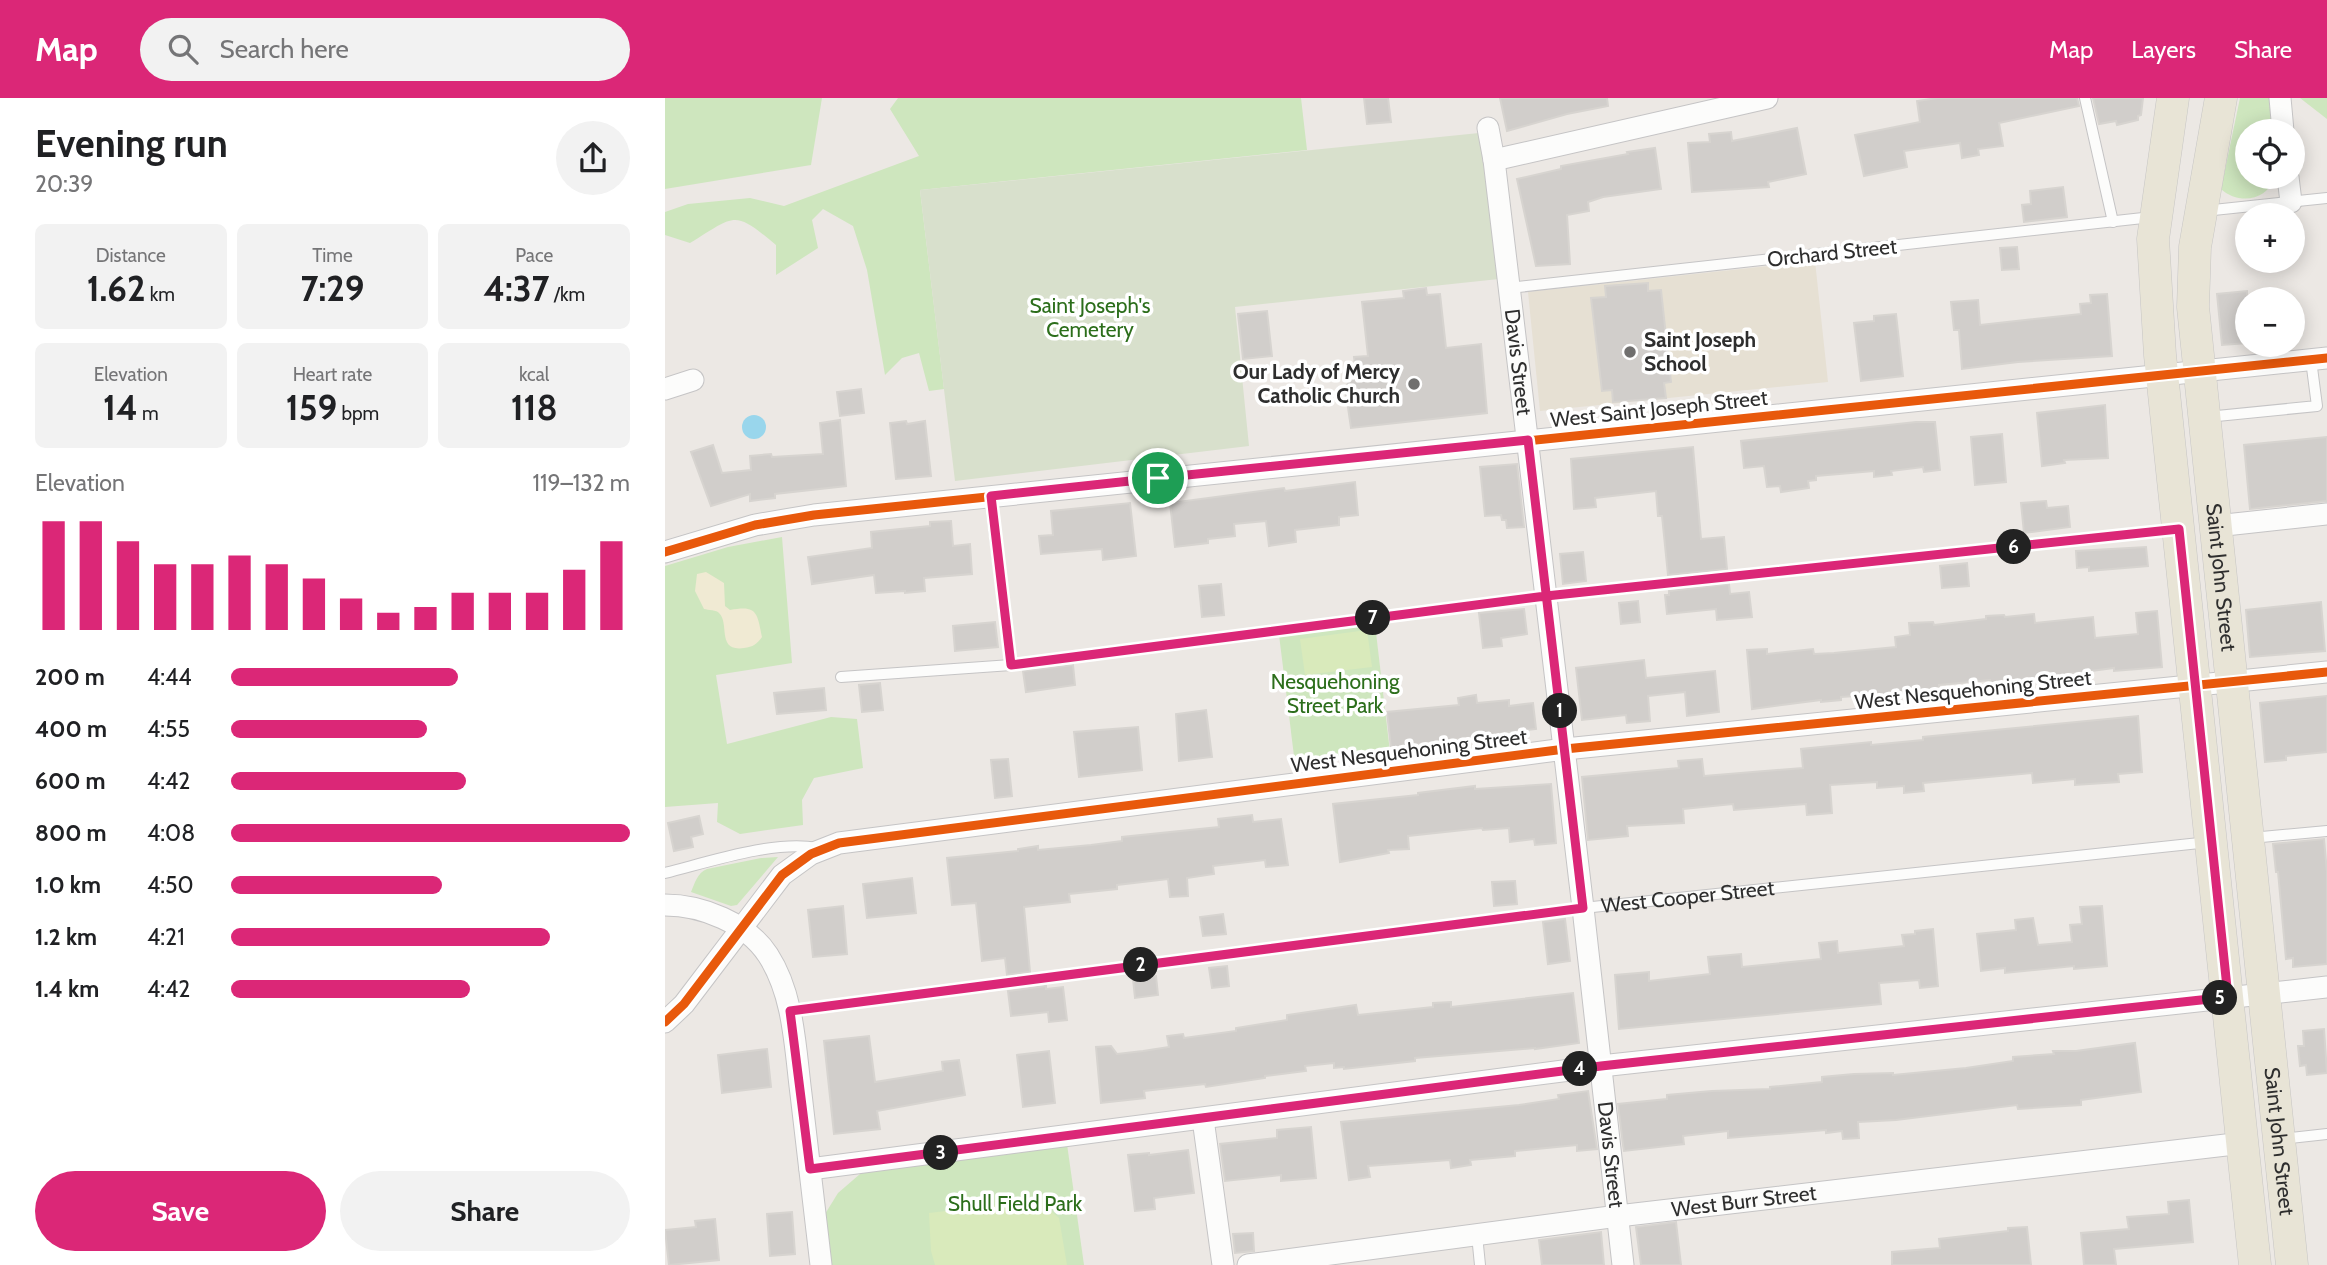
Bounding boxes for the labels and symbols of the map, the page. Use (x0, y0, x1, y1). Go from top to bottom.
street label: Orchard Street (1766, 233, 1898, 272)
park label: Saint Joseph's Cemetery (1030, 293, 1151, 342)
street label: Davis Street (1500, 307, 1537, 417)
place label: Saint Joseph School (1644, 327, 1756, 376)
marker: Saint Joseph School (1622, 344, 1638, 360)
place label: Our Lady of Mercy Catholic Church (1233, 359, 1401, 408)
marker: Our Lady of Mercy Catholic Church (1406, 376, 1422, 392)
street label: West Saint Joseph Street (1549, 385, 1769, 432)
pin (1128, 448, 1188, 508)
street label: Saint John Street (2201, 502, 2242, 652)
pin: 6 (1997, 530, 2031, 564)
pin: 7 (1355, 601, 1391, 636)
street label: West Nesquehoning Street (1853, 665, 2092, 714)
park label: Nesquehoning Street Park (1271, 669, 1400, 718)
pin: 1 (1543, 694, 1577, 728)
street label: West Nesquehoning Street (1289, 724, 1528, 777)
street label: West Cooper Street (1600, 875, 1776, 918)
pin: 2 (1123, 948, 1159, 982)
pin: 5 (2203, 981, 2237, 1016)
pin: 4 (1563, 1052, 1597, 1086)
street label: Saint John Street (2260, 1066, 2300, 1216)
street label: Davis Street (1593, 1100, 1630, 1209)
pin: 3 (923, 1136, 959, 1170)
street label: West Burr Street (1670, 1180, 1818, 1222)
park label: Shull Field Park (948, 1191, 1083, 1216)

